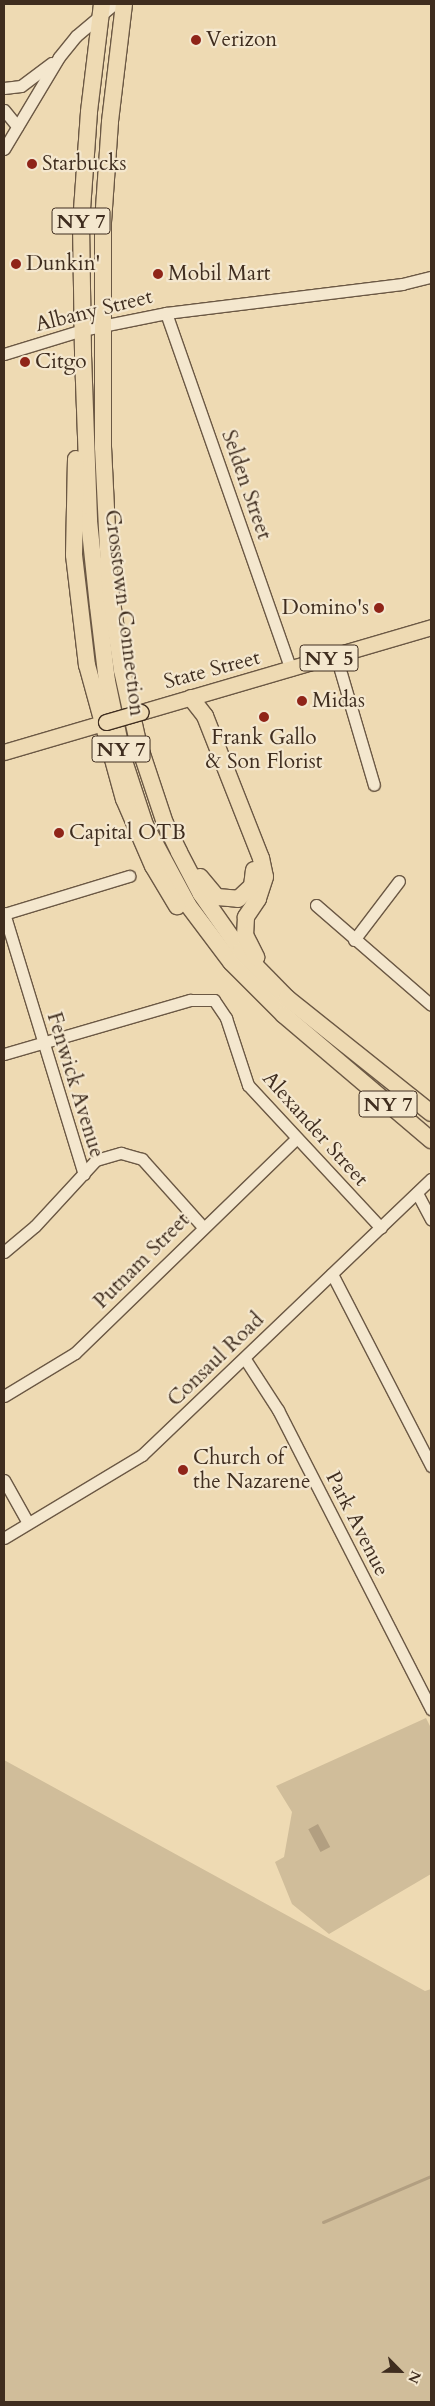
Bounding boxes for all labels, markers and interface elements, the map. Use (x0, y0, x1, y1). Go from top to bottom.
place label: Verizon (206, 27, 277, 53)
marker: Verizon (190, 34, 202, 46)
place label: Starbucks (42, 151, 127, 177)
marker: Starbucks (26, 158, 38, 170)
road number: NY 7 (51, 204, 111, 238)
place label: Dunkin' (26, 251, 100, 277)
marker: Dunkin' (10, 258, 22, 270)
place label: Mobil Mart (168, 261, 270, 287)
marker: Mobil Mart (152, 268, 164, 280)
street label: Albany Street (33, 284, 155, 338)
place label: Citgo (35, 349, 87, 375)
marker: Citgo (19, 356, 31, 368)
street label: Selden Street (215, 427, 277, 543)
street label: Crosstown Connection (99, 508, 149, 718)
place label: Domino's (282, 595, 369, 621)
marker: Domino's (373, 602, 385, 614)
road number: NY 5 (299, 640, 359, 676)
street label: State Street (161, 645, 263, 695)
place label: Midas (312, 688, 365, 714)
marker: Midas (296, 695, 308, 707)
marker: Frank Gallo & Son Florist (258, 711, 270, 723)
place label: Frank Gallo & Son Florist (206, 725, 322, 775)
road number: NY 7 (91, 732, 151, 766)
place label: Capital OTB (69, 820, 186, 846)
marker: Capital OTB (53, 827, 65, 839)
street label: Fenwick Avenue (41, 1009, 109, 1161)
street label: Alexander Street (257, 1066, 373, 1192)
road number: NY 7 (358, 1086, 418, 1122)
street label: Putnam Street (89, 1208, 195, 1314)
street label: Consaul Road (163, 1308, 269, 1412)
place label: Church of the Nazarene (193, 1445, 310, 1495)
marker: Church of the Nazarene (177, 1464, 189, 1476)
street label: Park Avenue (320, 1467, 394, 1581)
north arrow (375, 2346, 425, 2396)
text: N (403, 2368, 425, 2386)

